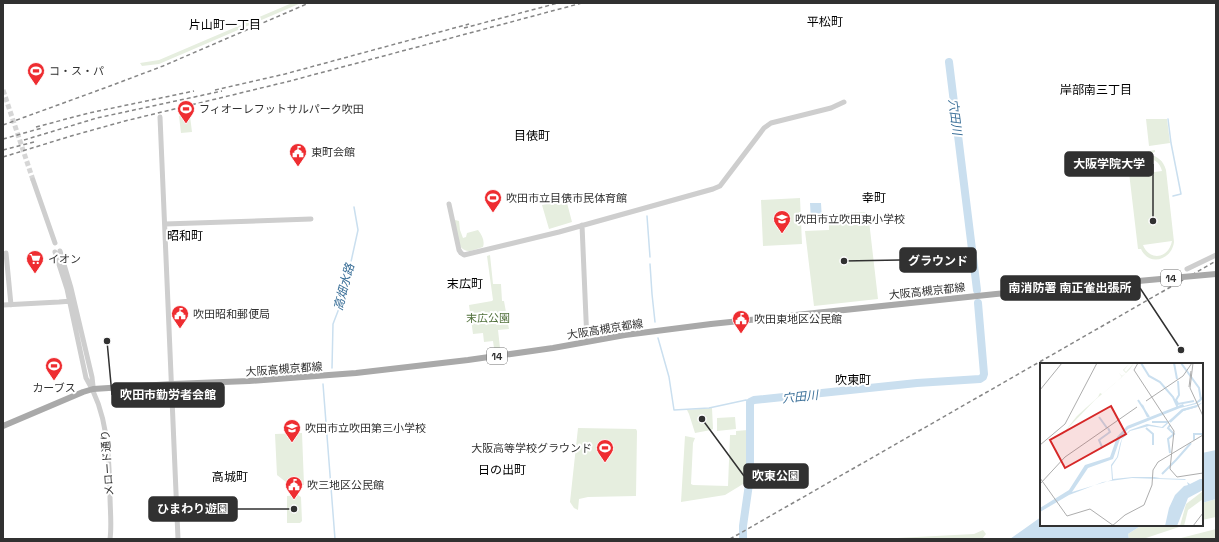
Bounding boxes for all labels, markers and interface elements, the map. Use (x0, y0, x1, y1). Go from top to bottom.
district label: 平松町 (807, 14, 843, 30)
district label: 片山町一丁目 (189, 17, 261, 33)
sports icon: コ・ス・パ (26, 61, 46, 86)
place label: コ・ス・パ (49, 64, 104, 78)
district label: 岸部南三丁目 (1060, 82, 1132, 98)
water label: 穴田川 (945, 98, 965, 138)
sports icon: フィオーレフットサルパーク吹田 (176, 99, 196, 124)
place label: フィオーレフットサルパーク吹田 (199, 102, 364, 116)
district label: 目俵町 (514, 128, 550, 144)
public building icon: 東町会館 (288, 142, 308, 167)
place label: 東町会館 (311, 145, 355, 159)
callout: 大阪学院大学 (1065, 152, 1153, 176)
text: 大阪学院大学 (1073, 156, 1145, 172)
sports icon: 吹田市立目俵市民体育館 (483, 188, 503, 213)
district label: 幸町 (862, 190, 886, 206)
place label: 吹田市立目俵市民体育館 (506, 191, 627, 205)
school or university icon: 吹田市立吹田東小学校 (772, 209, 792, 234)
place label: 吹田市立吹田東小学校 (795, 212, 905, 226)
district label: 昭和町 (167, 228, 203, 244)
callout: グラウンド (900, 248, 976, 272)
supermarket icon: イオン (25, 249, 45, 274)
place label: イオン (48, 252, 81, 266)
text: グラウンド (908, 253, 968, 269)
water label: 高畑水路 (330, 261, 358, 312)
road number: 14 (1161, 270, 1181, 286)
district label: 末広町 (447, 276, 483, 292)
callout: 南消防署 南正雀出張所 (1001, 276, 1140, 300)
street label: 大阪高槻京都線 (888, 280, 966, 302)
text: 南消防署 南正雀出張所 (1008, 280, 1132, 296)
public building icon: 吹田昭和郵便局 (170, 304, 190, 329)
place label: 吹田昭和郵便局 (193, 307, 270, 321)
public building icon: 吹田東地区公民館 (731, 309, 751, 334)
park label: 末広公園 (466, 311, 510, 325)
place label: 吹田東地区公民館 (754, 312, 842, 326)
street label: 大阪高槻京都線 (566, 316, 644, 342)
road number: 14 (487, 348, 507, 364)
sports icon: カーブス (44, 356, 64, 381)
street label: 大阪高槻京都線 (245, 359, 323, 379)
inset map (1040, 363, 1203, 526)
district label: 吹東町 (835, 372, 871, 388)
place label: カーブス (32, 381, 76, 395)
callout: 吹田市勤労者会館 (112, 383, 224, 407)
text: 吹田市勤労者会館 (120, 387, 216, 403)
water label: 穴田川 (781, 387, 821, 407)
school or university icon: 吹田市立吹田第三小学校 (282, 418, 302, 443)
place label: 吹田市立吹田第三小学校 (305, 421, 426, 435)
street label: メロード通り (98, 430, 116, 496)
sports icon: 大阪高等学校グラウンド (595, 438, 615, 463)
place label: 大阪高等学校グラウンド (471, 441, 592, 455)
district label: 日の出町 (478, 462, 526, 478)
callout: 吹東公園 (744, 464, 808, 488)
text: 吹東公園 (752, 468, 800, 484)
district label: 高城町 (212, 469, 248, 485)
public building icon: 吹三地区公民館 (284, 475, 304, 500)
place label: 吹三地区公民館 (307, 478, 384, 492)
callout: ひまわり遊園 (149, 497, 237, 521)
text: ひまわり遊園 (157, 501, 229, 517)

